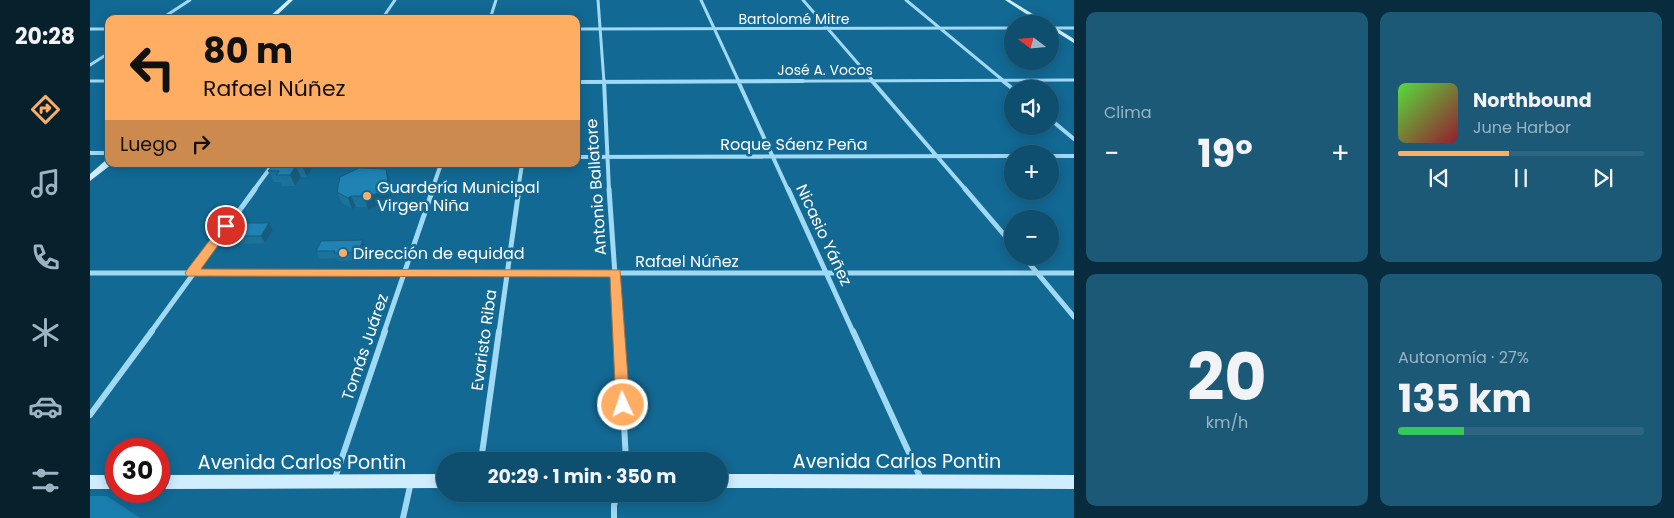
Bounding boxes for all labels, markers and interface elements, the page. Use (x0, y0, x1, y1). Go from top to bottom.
street label: Bartolomé Mitre (738, 9, 850, 29)
north arrow (1004, 15, 1059, 70)
map controls (1004, 15, 1059, 265)
text: 20:28 (15, 21, 75, 52)
text: 80 m (203, 26, 293, 75)
icon: left (120, 35, 185, 100)
street label: José A. Vocos (777, 60, 873, 80)
text: Rafael Núñez (203, 73, 346, 104)
button: sound (1004, 80, 1059, 135)
text: Northbound (1473, 87, 1592, 114)
icon: directions (28, 92, 63, 127)
text: Clima (1104, 101, 1152, 124)
text: June Harbor (1473, 116, 1571, 139)
street label: Antonio Ballatore (580, 118, 612, 256)
text: 19° (1198, 127, 1253, 180)
icon: right (187, 130, 215, 158)
text: Luego (120, 131, 177, 158)
street label: Roque Sáenz Peña (720, 133, 868, 156)
text: − (1104, 134, 1119, 173)
text: + (1331, 134, 1350, 173)
button: + (1004, 145, 1059, 200)
icon: previous (1425, 164, 1453, 192)
icon: pause (1507, 164, 1535, 192)
icon: next (1589, 164, 1617, 192)
icon: music (28, 166, 63, 201)
place label: Guardería Municipal Virgen Niña (377, 176, 540, 217)
street label: Nicasio Yáñez (790, 180, 858, 290)
marker: Guardería Municipal Virgen Niña (361, 190, 373, 202)
pin (205, 205, 247, 247)
button: − (1004, 210, 1059, 265)
icon: arrive (212, 212, 240, 240)
icon: phone (28, 240, 63, 275)
place label: Dirección de equidad (353, 242, 525, 265)
marker: Dirección de equidad (337, 247, 349, 259)
street label: Rafael Núñez (635, 250, 739, 273)
street label: Evaristo Riba (466, 288, 502, 392)
street label: Tomás Juárez (336, 291, 394, 403)
icon: climate (28, 315, 63, 350)
text: 20 (1187, 332, 1267, 423)
text: Autonomía · 27% (1398, 346, 1529, 369)
text: 135 km (1398, 372, 1532, 425)
position arrow (596, 378, 648, 430)
icon: car (28, 389, 63, 424)
text: km/h (1206, 411, 1248, 434)
speed limit sign: 30 (105, 438, 170, 503)
street label: Avenida Carlos Pontin (793, 448, 1001, 475)
street label: Avenida Carlos Pontin (198, 449, 406, 476)
icon: filters (28, 463, 63, 498)
text: 20:29 · 1 min · 350 m (488, 463, 676, 490)

